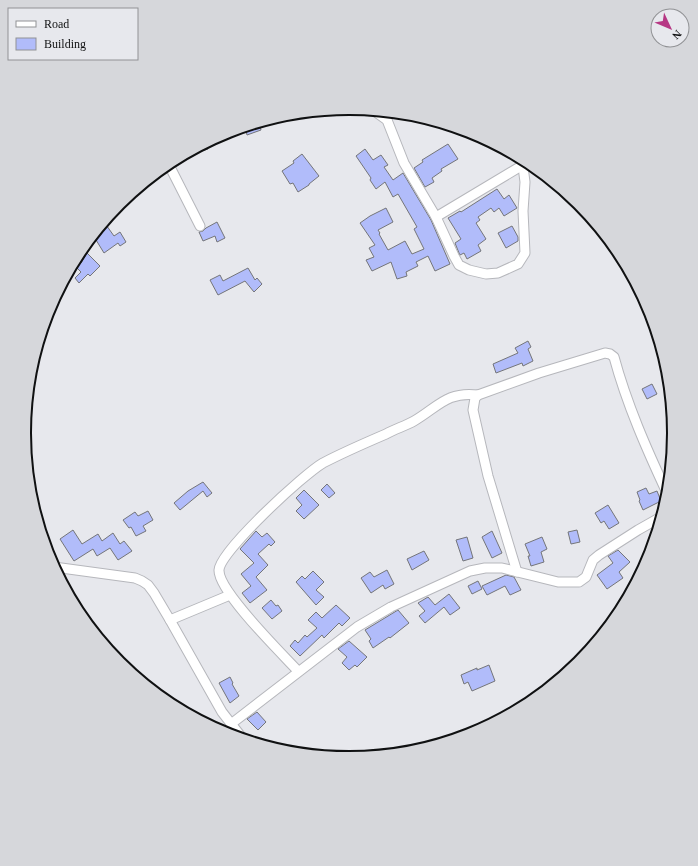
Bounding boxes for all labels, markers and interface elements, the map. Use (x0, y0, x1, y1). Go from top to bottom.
legend (8, 8, 138, 60)
north arrow (650, 8, 690, 48)
text: Road (44, 17, 69, 31)
text: N (670, 28, 684, 42)
text: Building (44, 37, 86, 51)

